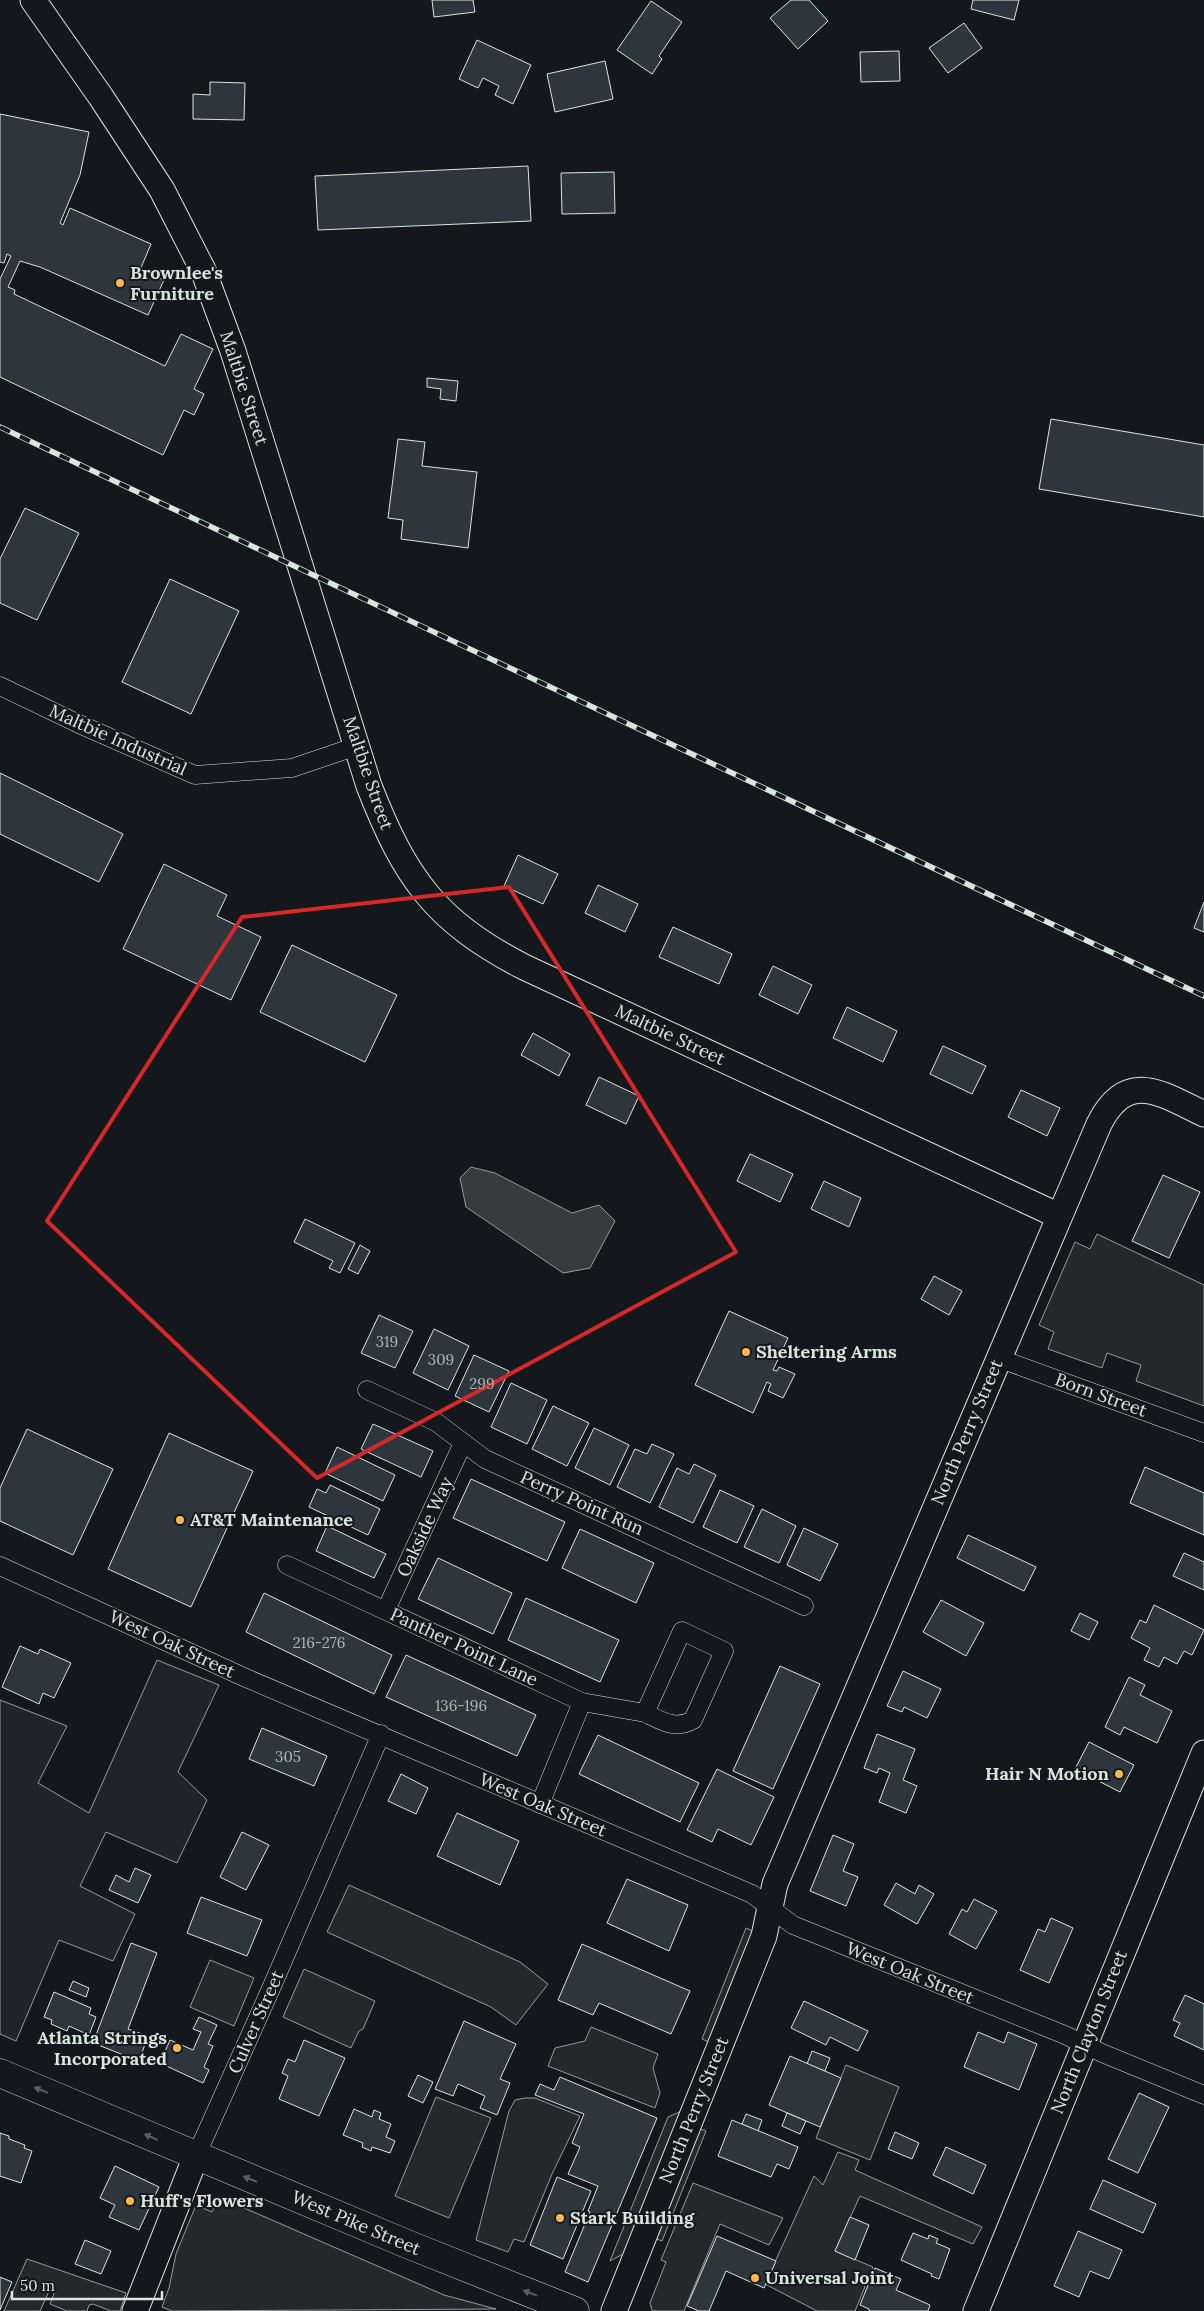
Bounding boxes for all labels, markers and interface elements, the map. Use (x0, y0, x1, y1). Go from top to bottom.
place label: Brownlee's Furniture (130, 261, 223, 305)
marker: Brownlee's Furniture (114, 277, 126, 289)
street label: Maltbie Street (215, 328, 274, 448)
street label: Maltbie Industrial (46, 699, 191, 780)
street label: Maltbie Street (338, 713, 399, 833)
street label: Maltbie Street (612, 999, 729, 1070)
house number: 319 (376, 1332, 398, 1351)
place label: Sheltering Arms (756, 1340, 897, 1363)
marker: Sheltering Arms (740, 1346, 752, 1358)
house number: 309 (428, 1350, 454, 1369)
street label: North Perry Street (925, 1355, 1008, 1508)
street label: Born Street (1052, 1367, 1150, 1422)
house number: 299 (469, 1374, 495, 1393)
street label: Perry Point Run (517, 1465, 647, 1540)
street label: Oakside Way (391, 1473, 458, 1580)
place label: AT&T Maintenance (190, 1508, 353, 1531)
marker: AT&T Maintenance (174, 1514, 186, 1526)
street label: Panther Point Lane (387, 1602, 542, 1691)
street label: West Oak Street (106, 1604, 239, 1683)
house number: 216-276 (293, 1633, 345, 1652)
house number: 136-196 (435, 1696, 487, 1715)
house number: 305 (275, 1747, 301, 1766)
place label: Hair N Motion (985, 1762, 1110, 1785)
street label: West Oak Street (476, 1767, 610, 1842)
marker: Hair N Motion (1113, 1768, 1125, 1780)
street label: West Oak Street (843, 1936, 978, 2009)
street label: North Clayton Street (1045, 1946, 1132, 2117)
street label: Culver Street (223, 1967, 289, 2077)
place label: Atlanta Strings Incorporated (37, 2026, 167, 2070)
street label: North Perry Street (654, 2033, 733, 2186)
marker: Atlanta Strings Incorporated (171, 2042, 183, 2054)
one-way arrow (33, 2086, 48, 2094)
one-way arrow (144, 2132, 158, 2140)
one-way arrow (242, 2175, 257, 2183)
street label: West Pike Street (288, 2185, 424, 2260)
place label: Huff's Flowers (140, 2189, 264, 2212)
marker: Huff's Flowers (124, 2195, 136, 2207)
place label: Stark Building (570, 2206, 695, 2229)
marker: Stark Building (554, 2212, 566, 2224)
place label: Universal Joint (765, 2266, 895, 2289)
scale bar (12, 2268, 162, 2300)
marker: Universal Joint (749, 2272, 761, 2284)
text: 50 m (20, 2276, 55, 2295)
one-way arrow (523, 2289, 537, 2297)

